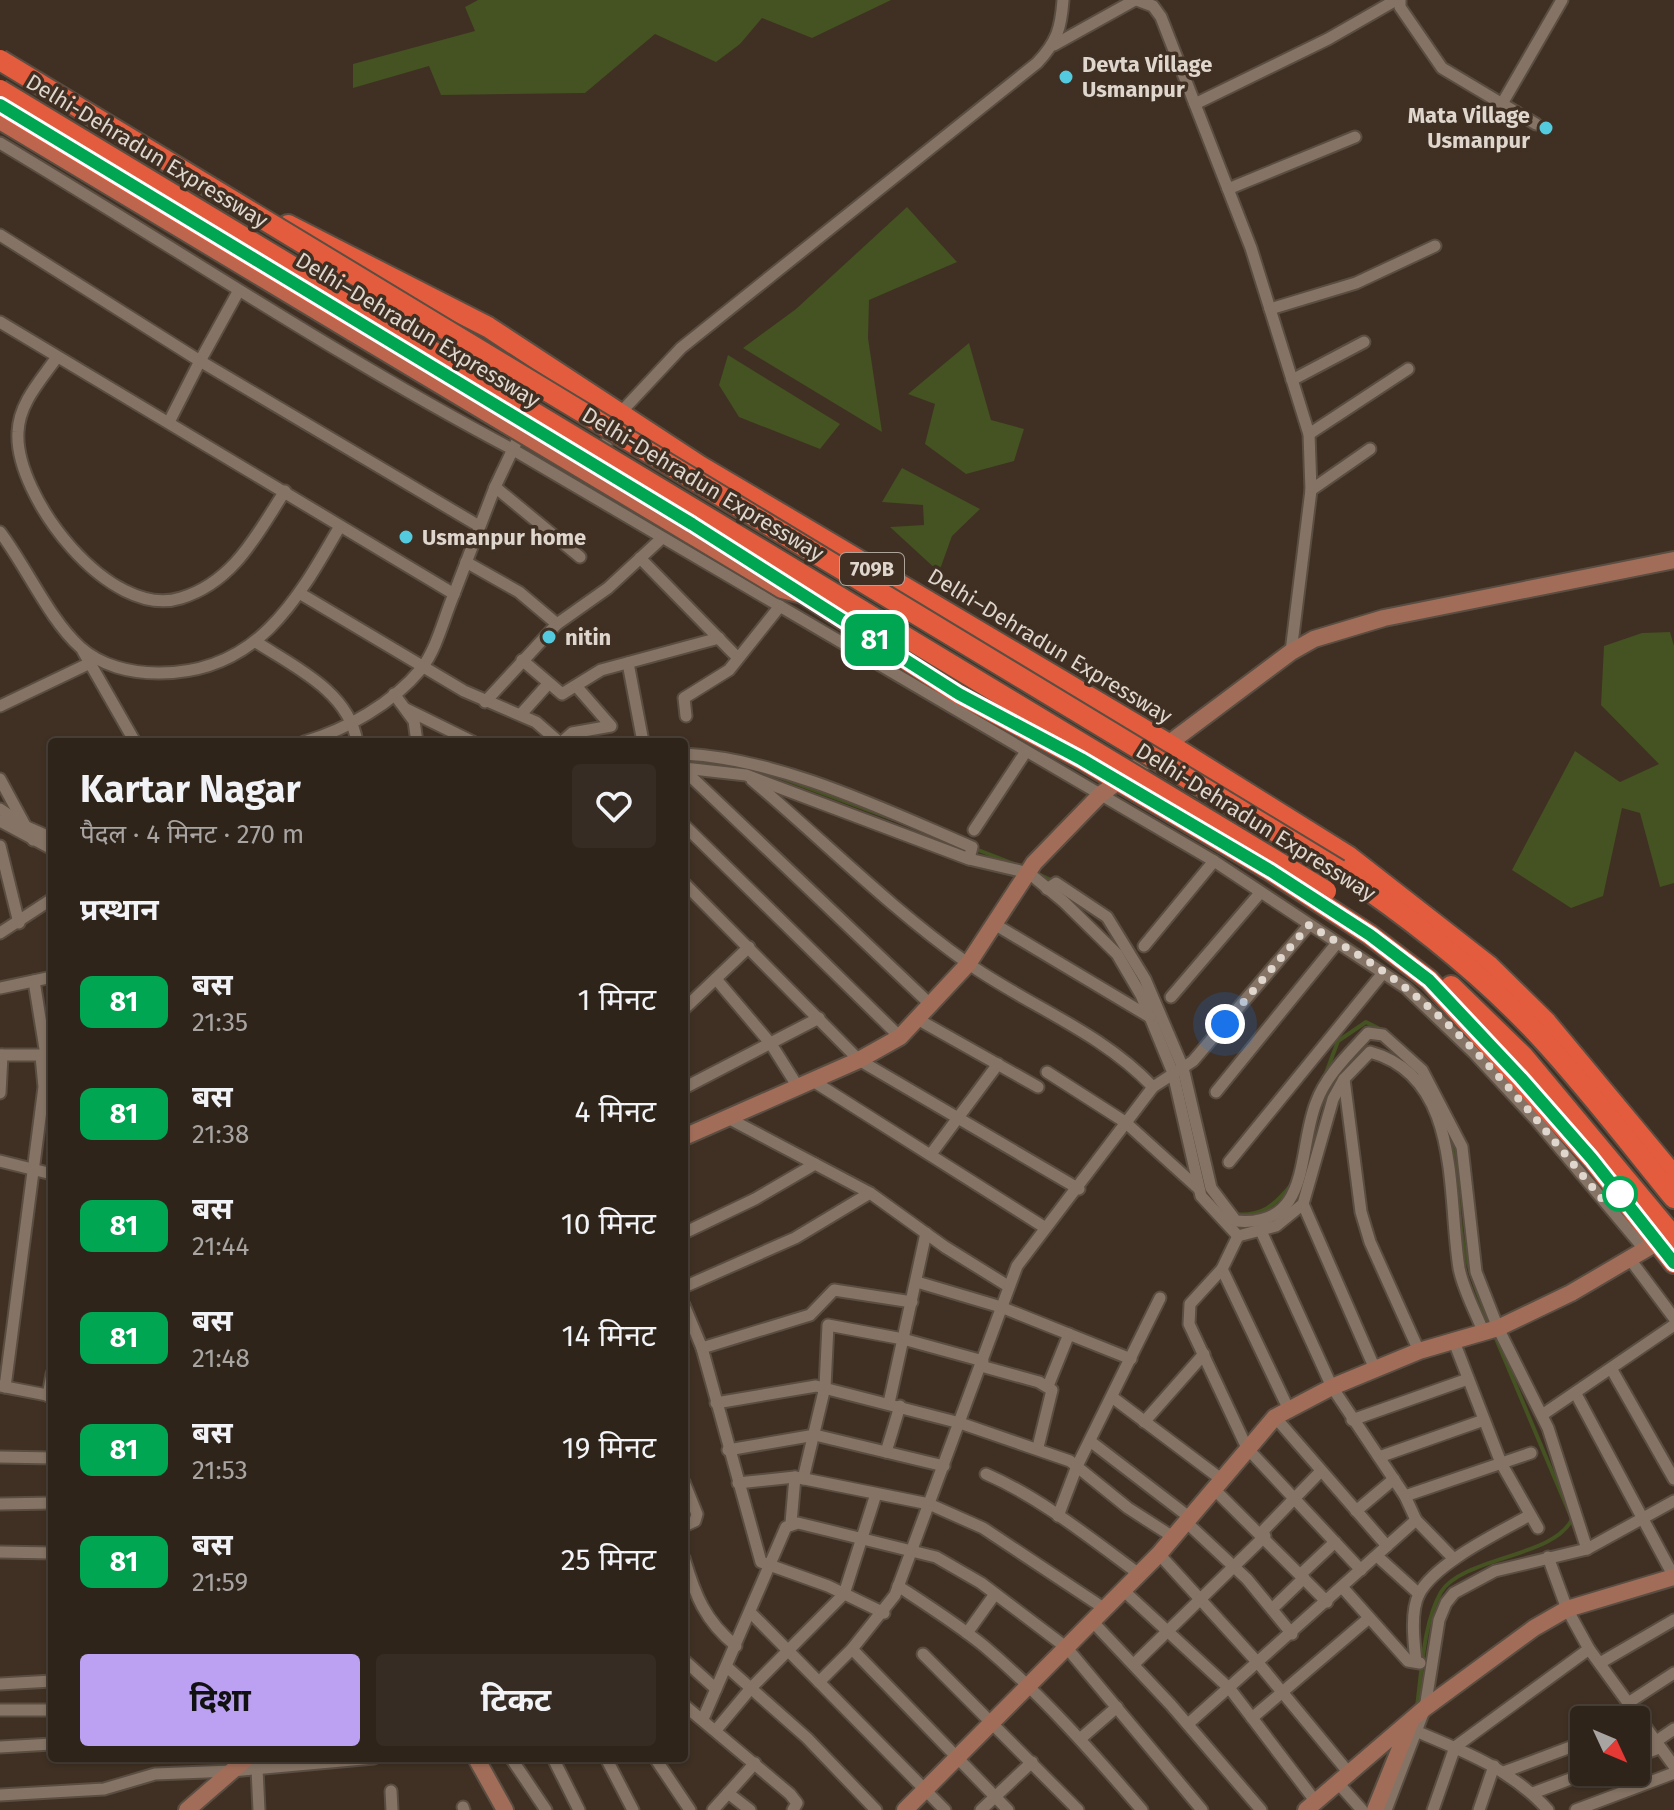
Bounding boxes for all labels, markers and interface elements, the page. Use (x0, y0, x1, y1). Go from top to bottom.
place label: Devta Village Usmanpur (1082, 51, 1212, 103)
street label: Delhi-Dehradun Expressway (21, 68, 273, 234)
marker: Devta Village Usmanpur (1057, 68, 1075, 86)
place label: Mata Village Usmanpur (1408, 102, 1530, 154)
marker: Mata Village Usmanpur (1537, 119, 1555, 137)
street label: Delhi–Dehradun Expressway (291, 246, 545, 414)
street label: Delhi-Dehradun Expressway (577, 401, 829, 567)
place label: Usmanpur home (422, 524, 586, 551)
marker: Usmanpur home (397, 528, 415, 546)
road number: 709B (840, 553, 904, 585)
street label: Delhi–Dehradun Expressway (923, 562, 1177, 730)
line badge: 81 (839, 614, 911, 666)
text: 81 (861, 623, 889, 656)
place label: nitin (565, 624, 611, 651)
marker: nitin (540, 628, 558, 646)
street label: Delhi-Dehradun Expressway (1131, 737, 1381, 907)
button: heart (572, 764, 656, 848)
text: Kartar Nagar (80, 766, 301, 812)
text: पैदल · 4 मिनट · 270 m (80, 819, 304, 850)
text: प्रस्थान (80, 892, 159, 928)
text: बस (192, 967, 233, 1003)
text: 1 मिनट (578, 982, 656, 1018)
text: 81 (110, 985, 138, 1018)
your location (1205, 1004, 1245, 1044)
text: 21:35 (192, 1007, 248, 1038)
text: बस (192, 1079, 233, 1115)
text: 4 मिनट (575, 1094, 656, 1130)
text: 81 (110, 1097, 138, 1130)
text: 21:38 (192, 1119, 249, 1150)
unlabelled marker (1603, 1177, 1637, 1211)
text: बस (192, 1191, 233, 1227)
text: 10 मिनट (561, 1206, 656, 1242)
text: 81 (110, 1209, 138, 1242)
text: 21:44 (192, 1231, 249, 1262)
text: बस (192, 1303, 233, 1339)
text: 14 मिनट (562, 1318, 656, 1354)
text: 81 (110, 1321, 138, 1354)
text: 21:48 (192, 1343, 250, 1374)
text: बस (192, 1415, 233, 1451)
text: 19 मिनट (562, 1430, 656, 1466)
text: 81 (110, 1433, 138, 1466)
text: 21:53 (192, 1455, 248, 1486)
text: बस (192, 1527, 233, 1563)
text: 25 मिनट (561, 1542, 656, 1578)
text: 81 (110, 1545, 138, 1578)
text: 21:59 (192, 1567, 248, 1598)
button: दिशा (80, 1654, 360, 1746)
button: टिकट (376, 1654, 656, 1746)
north arrow (1570, 1706, 1650, 1786)
map controls (1570, 1706, 1650, 1786)

